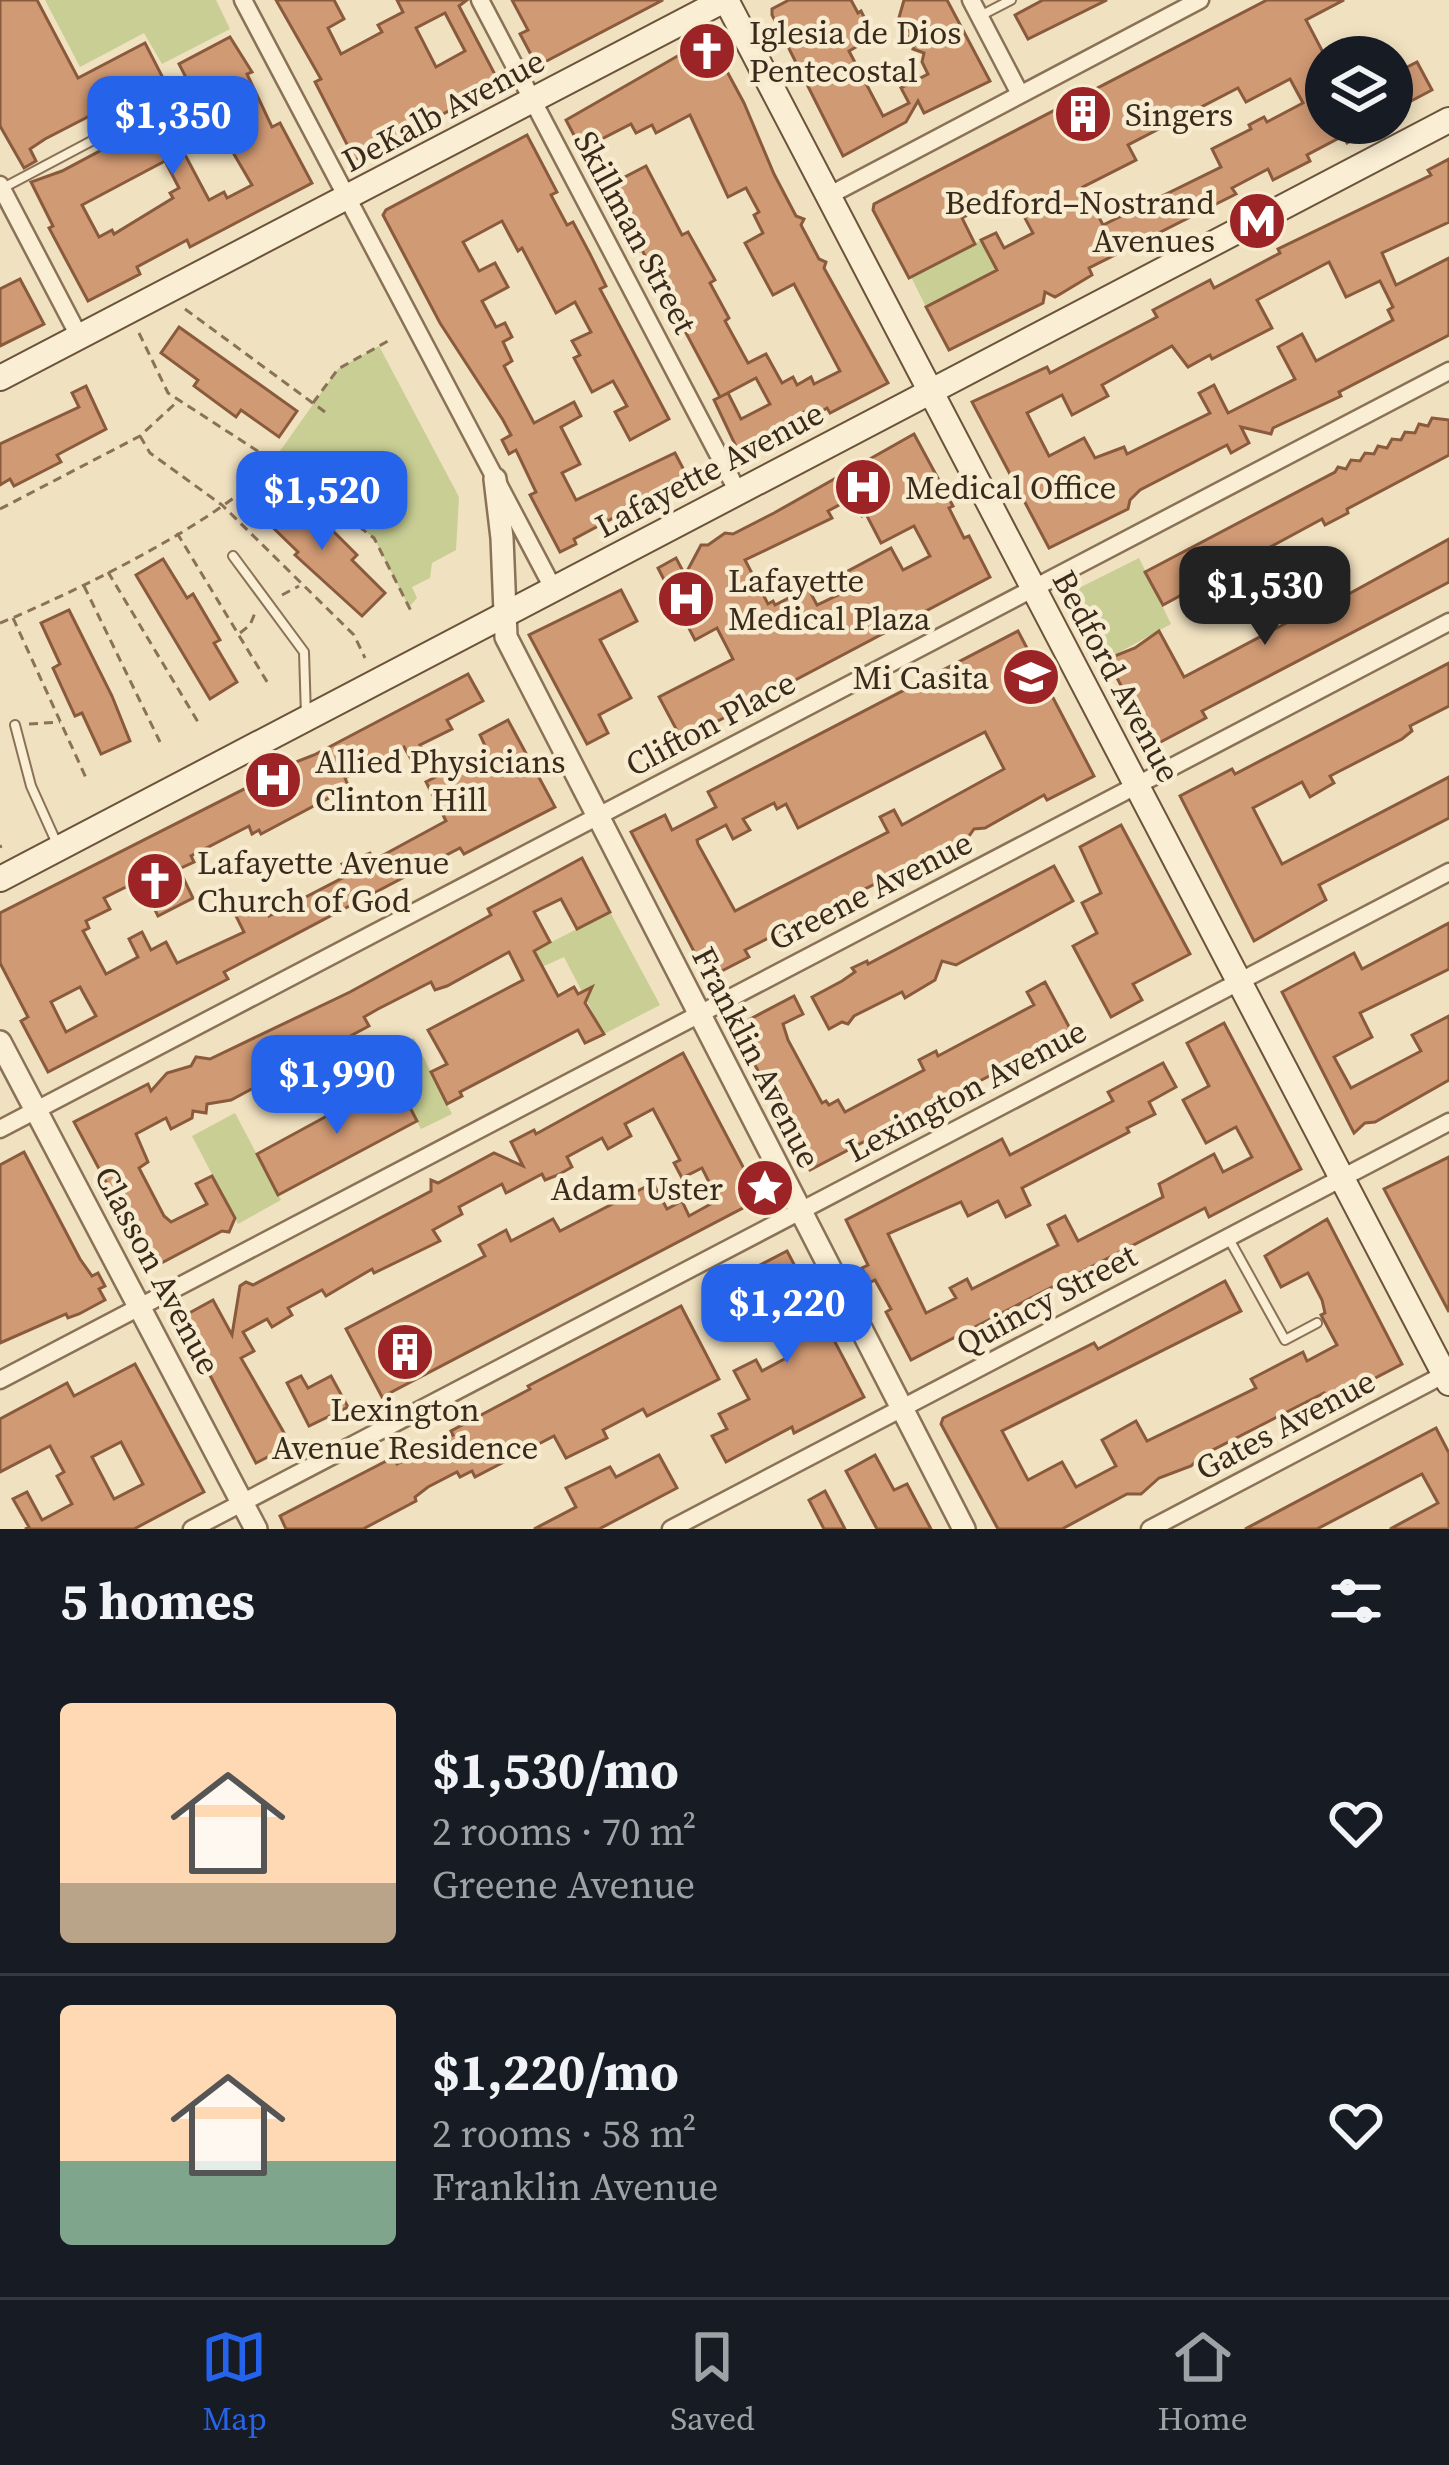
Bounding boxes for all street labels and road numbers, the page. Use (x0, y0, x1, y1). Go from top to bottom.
street label: DeKalb Avenue (334, 38, 552, 183)
street label: Skillman Street (563, 123, 708, 342)
street label: Lafayette Avenue (587, 390, 831, 549)
street label: Bedford Avenue (1042, 562, 1191, 790)
street label: Clifton Place (617, 660, 803, 787)
street label: Greene Avenue (761, 820, 980, 961)
street label: Franklin Avenue (681, 939, 832, 1175)
street label: Lexington Avenue (838, 1008, 1094, 1173)
street label: Classon Avenue (84, 1158, 231, 1382)
street label: Quincy Street (948, 1233, 1145, 1366)
street label: Gates Avenue (1188, 1358, 1383, 1491)

